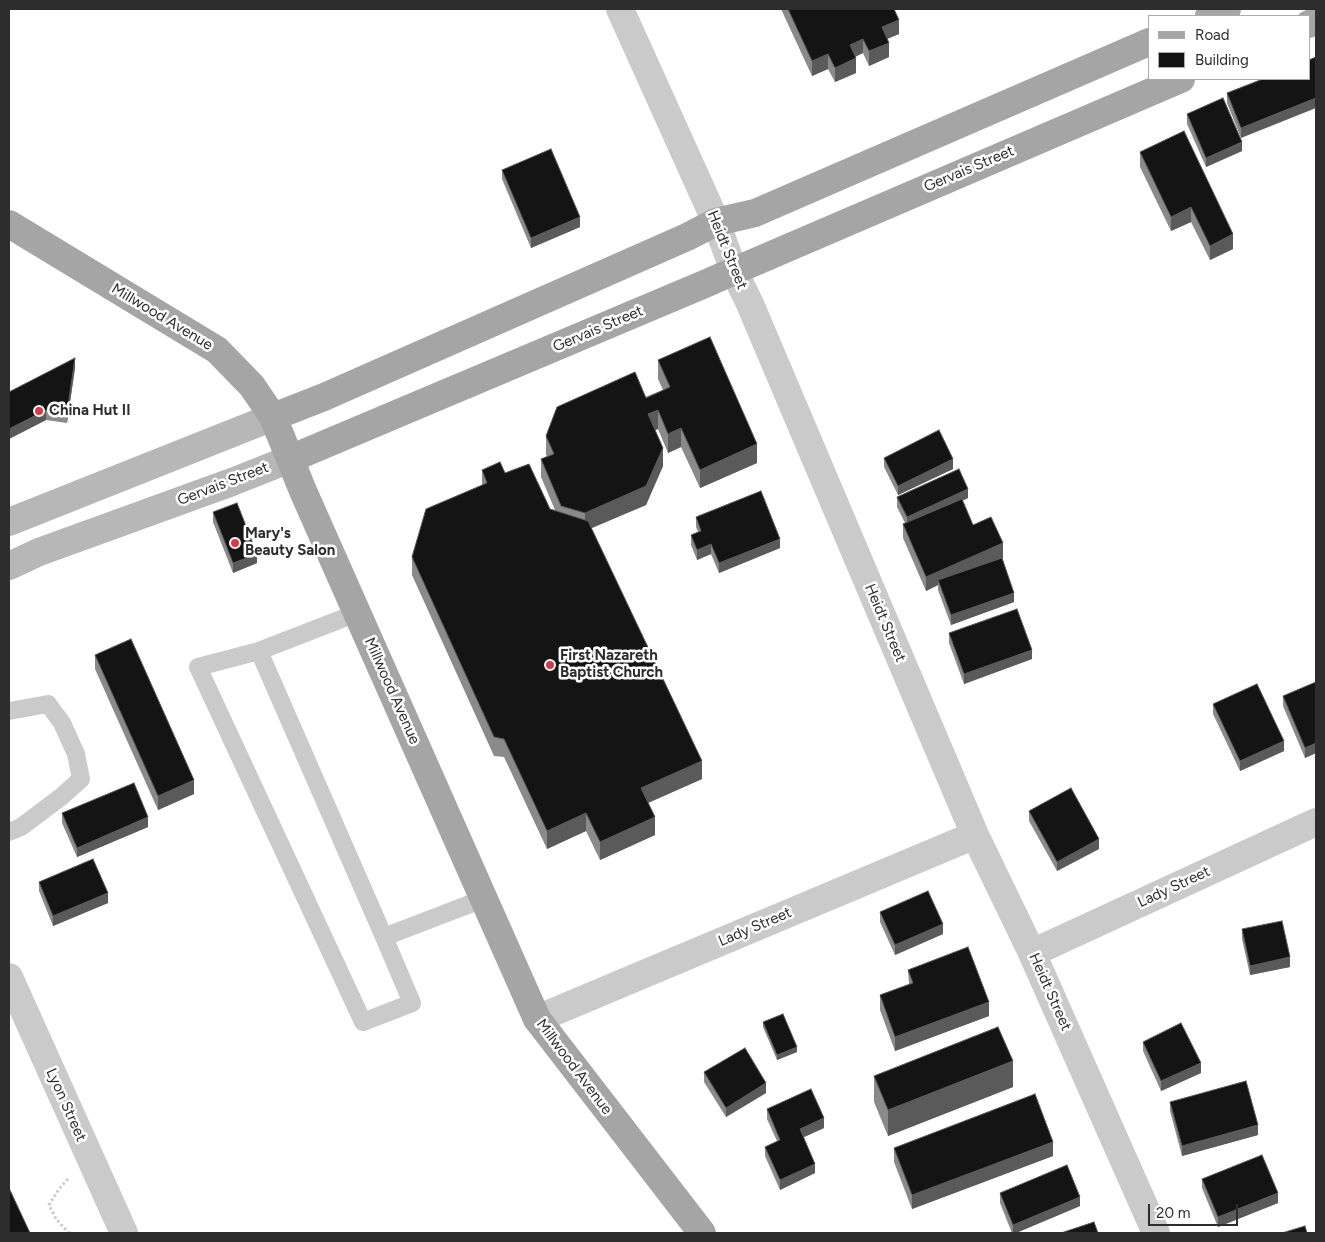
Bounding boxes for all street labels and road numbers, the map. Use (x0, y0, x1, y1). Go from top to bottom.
street label: Gervais Street (921, 142, 1017, 196)
street label: Heidt Street (703, 208, 751, 292)
street label: Millwood Avenue (108, 280, 216, 354)
street label: Gervais Street (550, 302, 646, 356)
street label: Gervais Street (175, 458, 271, 510)
street label: Heidt Street (860, 581, 910, 665)
street label: Millwood Avenue (360, 635, 424, 747)
street label: Lady Street (1135, 862, 1213, 912)
street label: Lady Street (716, 904, 794, 950)
street label: Heidt Street (1025, 950, 1075, 1034)
street label: Millwood Avenue (532, 1016, 616, 1118)
street label: Lyon Street (42, 1066, 90, 1144)

